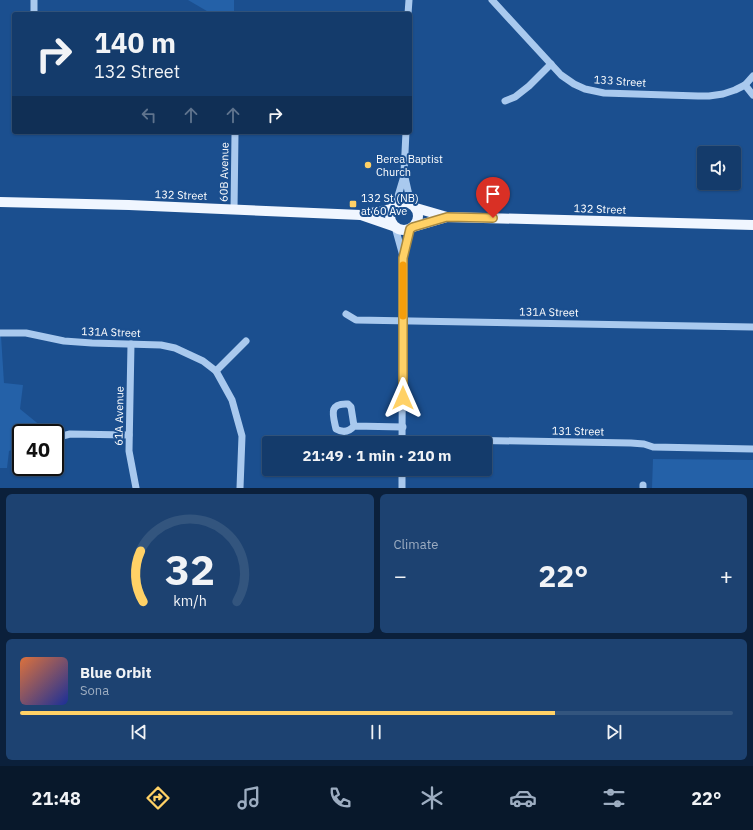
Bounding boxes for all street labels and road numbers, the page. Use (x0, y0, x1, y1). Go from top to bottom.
street label: 133 Street (593, 72, 647, 90)
street label: 60B Avenue (216, 142, 232, 202)
street label: 132 Street (154, 187, 208, 203)
street label: 132 Street (573, 201, 627, 217)
street label: 131A Street (519, 304, 579, 320)
street label: 131A Street (81, 324, 141, 340)
street label: 61A Avenue (111, 386, 127, 446)
street label: 131 Street (552, 424, 605, 438)

